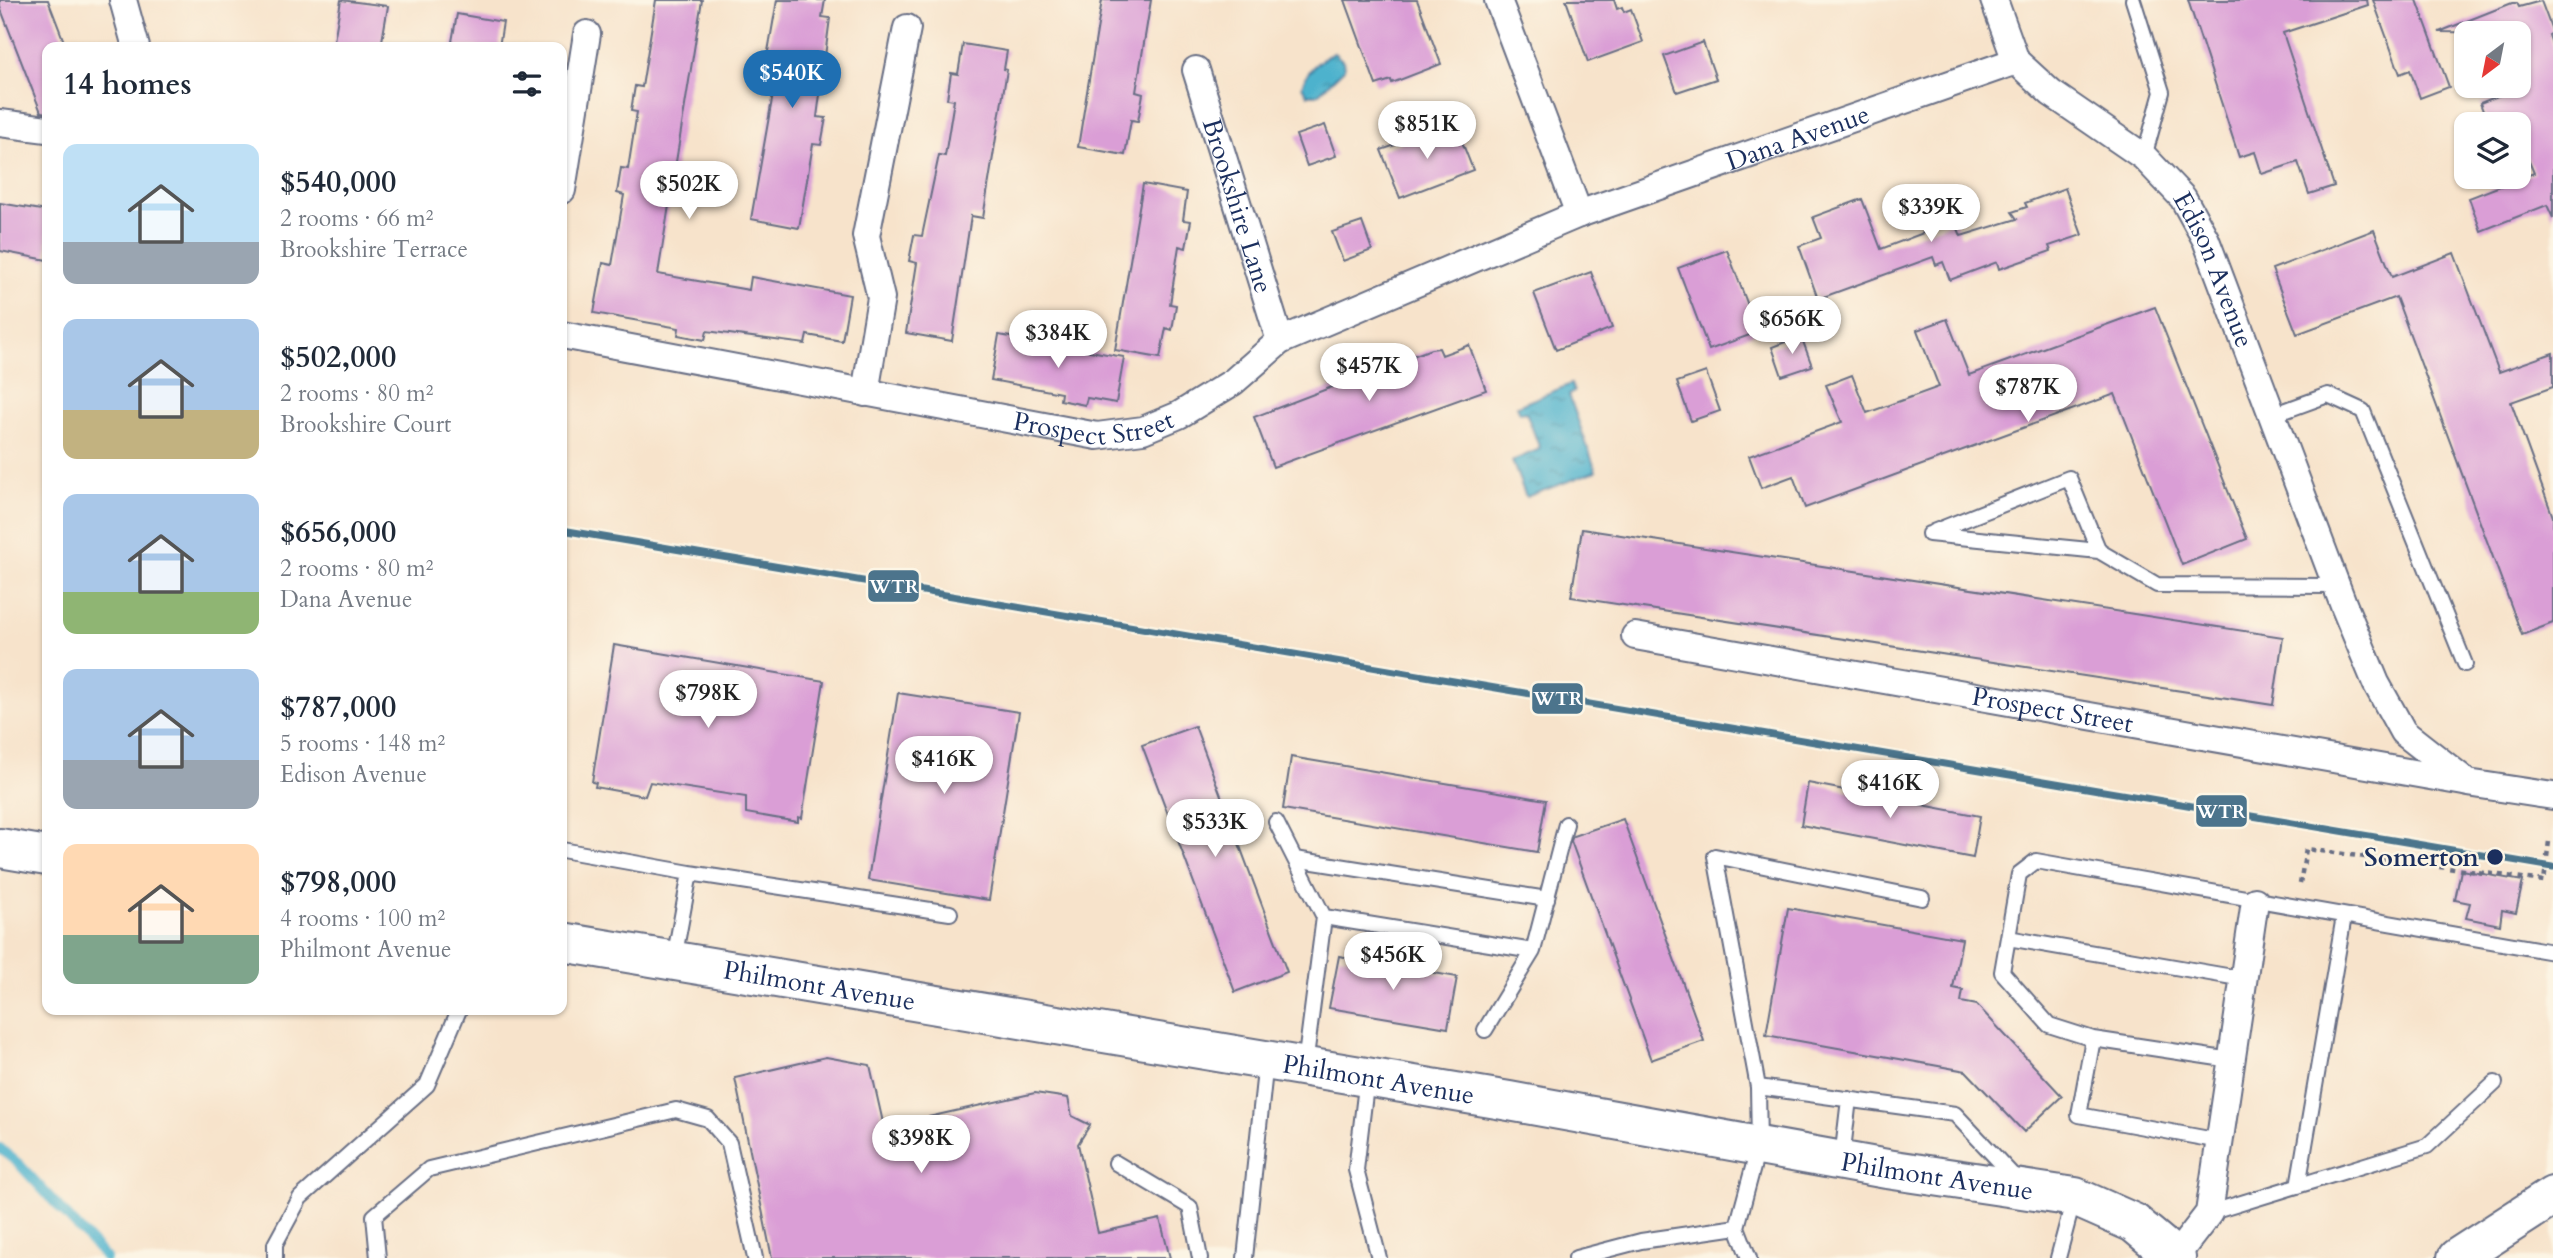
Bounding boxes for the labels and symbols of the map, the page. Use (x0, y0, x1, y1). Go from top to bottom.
north arrow (2454, 21, 2530, 98)
pin: $540K (743, 50, 841, 110)
street label: Dana Avenue (1721, 97, 1874, 179)
pin: $851K (1378, 102, 1476, 161)
street label: Brookshire Lane (1194, 114, 1281, 298)
pin: $502K (640, 162, 738, 221)
pin: $339K (1882, 184, 1980, 244)
street label: Edison Avenue (2165, 186, 2262, 352)
pin: $656K (1743, 296, 1841, 356)
pin: $384K (1009, 310, 1107, 370)
pin: $457K (1320, 344, 1418, 403)
pin: $787K (1979, 364, 2077, 424)
street label: Prospect Street (1010, 402, 1179, 454)
line badge: WTR (867, 569, 920, 603)
text: WTR (868, 574, 919, 600)
pin: $798K (659, 670, 757, 730)
street label: Prospect Street (1969, 679, 2136, 741)
line badge: WTR (1531, 682, 1584, 715)
text: WTR (1532, 686, 1583, 712)
pin: $416K (895, 736, 993, 796)
pin: $416K (1841, 760, 1939, 820)
line badge: WTR (2195, 794, 2248, 828)
text: WTR (2195, 799, 2246, 825)
pin: $533K (1166, 800, 1264, 859)
place label: Somerton (2364, 840, 2479, 875)
marker: Somerton (2485, 847, 2505, 867)
pin: $456K (1344, 932, 1442, 992)
street label: Philmont Avenue (721, 952, 918, 1019)
street label: Philmont Avenue (1280, 1046, 1477, 1113)
pin: $398K (872, 1116, 970, 1175)
street label: Philmont Avenue (1838, 1144, 2036, 1209)

